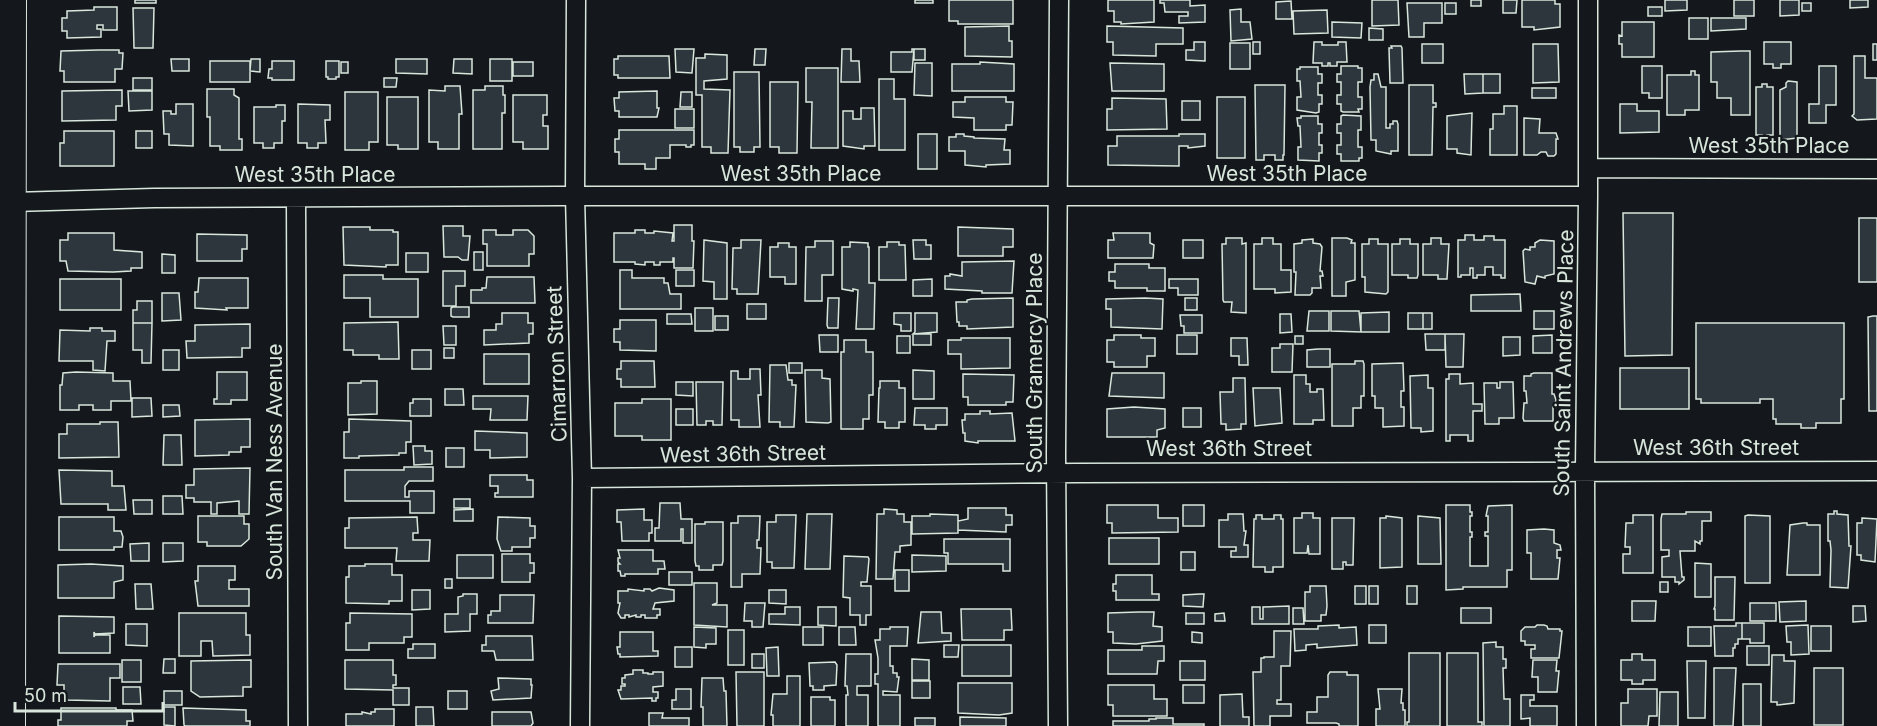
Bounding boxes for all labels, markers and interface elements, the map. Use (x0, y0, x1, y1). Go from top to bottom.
street label: West 35th Place (1688, 133, 1850, 158)
street label: West 35th Place (720, 161, 882, 186)
street label: West 35th Place (1206, 161, 1368, 186)
street label: West 35th Place (234, 162, 396, 187)
street label: South Saint Andrews Place (1549, 229, 1578, 497)
street label: South Gramercy Place (1022, 252, 1047, 474)
street label: Cimarron Street (541, 285, 572, 443)
street label: South Van Ness Avenue (262, 343, 287, 581)
street label: West 36th Street (1633, 435, 1799, 460)
street label: West 36th Street (1146, 436, 1312, 461)
street label: West 36th Street (660, 440, 826, 467)
scale bar (15, 675, 164, 713)
text: 50 m (24, 685, 67, 706)

